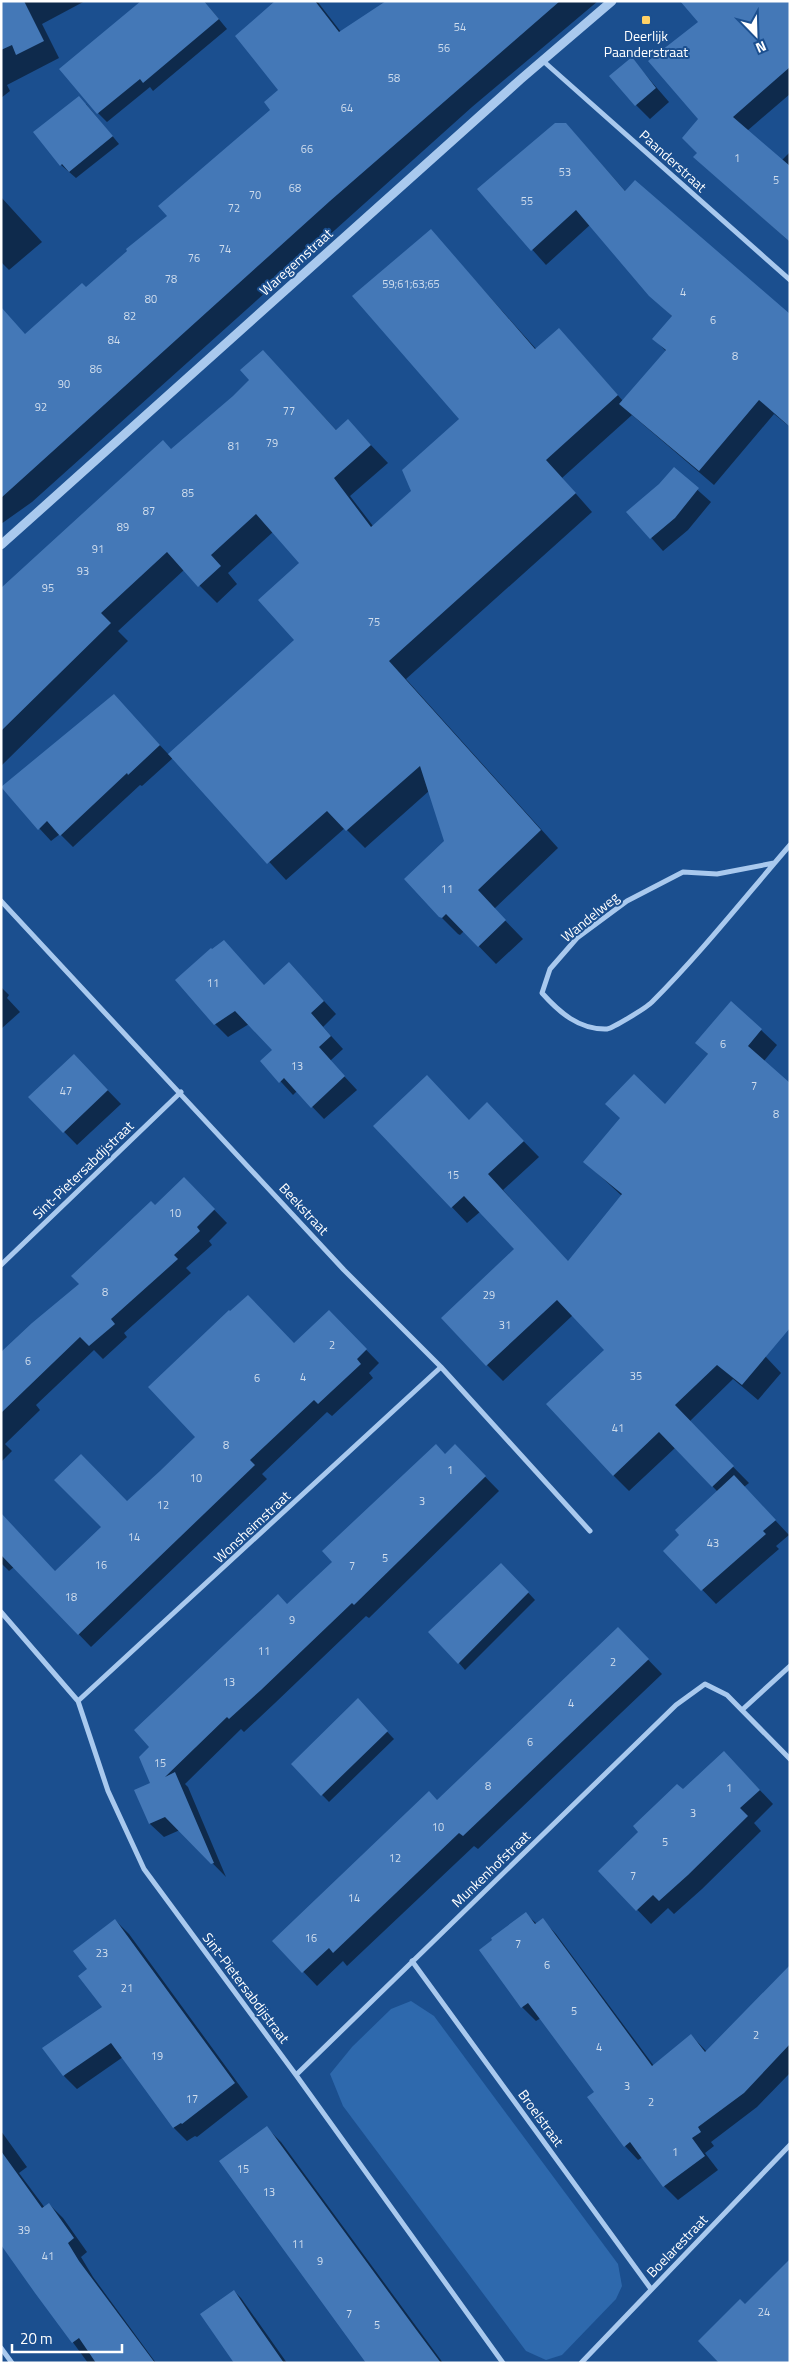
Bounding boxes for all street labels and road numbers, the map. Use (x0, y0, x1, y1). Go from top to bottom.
street label: Paanderstraat (635, 125, 712, 197)
street label: Waregemstraat (254, 223, 337, 300)
street label: Wandelweg (556, 887, 623, 947)
street label: Sint-Pietersabdijstraat (27, 1116, 138, 1224)
street label: Beekstraat (275, 1178, 334, 1240)
street label: Wonsheimstraat (209, 1485, 295, 1568)
street label: Munkenhofstraat (446, 1825, 535, 1912)
street label: Sint-Pietersabdijstraat (198, 1928, 295, 2047)
street label: Broelstraat (513, 2085, 569, 2151)
street label: Boelarestraat (641, 2209, 712, 2282)

